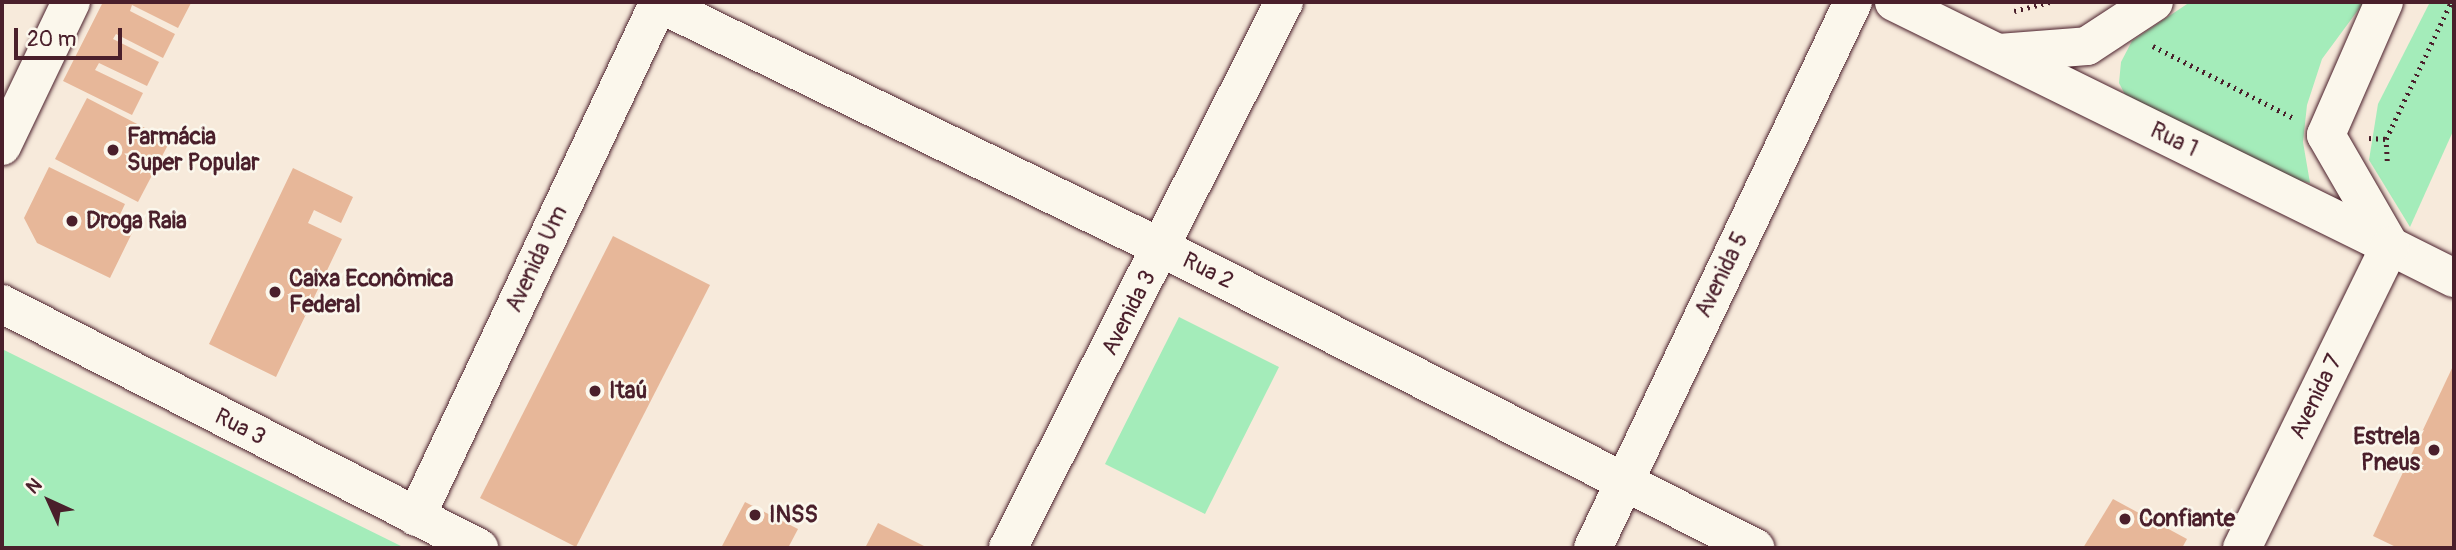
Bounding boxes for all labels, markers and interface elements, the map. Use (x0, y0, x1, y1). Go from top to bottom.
scale bar (18, 14, 126, 58)
text: 20 m (27, 26, 76, 53)
street label: Rua 1 (2146, 117, 2202, 163)
place label: Farmácia Super Popular (127, 123, 259, 177)
marker: Farmácia Super Popular (105, 142, 121, 158)
street label: Avenida Um (500, 201, 574, 317)
place label: Droga Raia (86, 207, 187, 235)
marker: Droga Raia (64, 213, 80, 229)
street label: Avenida 5 (1690, 228, 1754, 322)
street label: Rua 2 (1178, 247, 1238, 295)
place label: Caixa Econômica Federal (289, 265, 453, 319)
street label: Avenida 3 (1096, 266, 1162, 360)
marker: Caixa Econômica Federal (267, 284, 283, 300)
street label: Avenida 7 (2284, 350, 2348, 444)
place label: Itaú (609, 377, 647, 405)
marker: Itaú (587, 383, 603, 399)
street label: Rua 3 (210, 403, 270, 451)
place label: Estrela Pneus (2353, 423, 2420, 477)
marker: Estrela Pneus (2426, 442, 2442, 458)
north arrow (14, 466, 84, 536)
text: N (21, 473, 47, 499)
place label: INSS (769, 501, 818, 529)
place label: Confiante (2139, 505, 2235, 533)
marker: INSS (747, 507, 763, 523)
marker: Confiante (2117, 511, 2133, 527)

